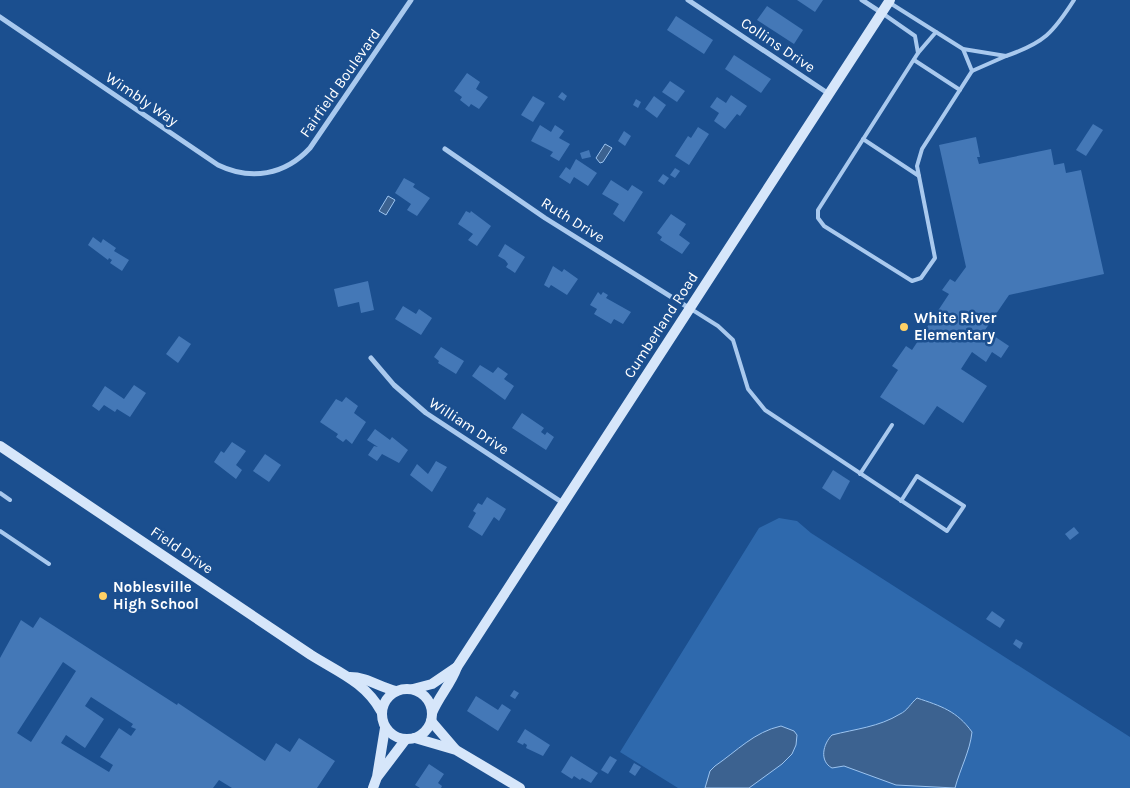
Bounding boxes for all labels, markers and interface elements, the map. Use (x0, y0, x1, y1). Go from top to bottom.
street label: Collins Drive (737, 14, 819, 76)
street label: Fairfield Boulevard (296, 25, 384, 141)
street label: Wimbly Way (102, 68, 182, 130)
street label: Ruth Drive (538, 193, 608, 247)
street label: Cumberland Road (620, 269, 702, 381)
place label: White River Elementary (914, 309, 996, 344)
marker: White River Elementary (898, 321, 910, 333)
street label: William Drive (426, 393, 512, 459)
street label: Field Drive (147, 522, 217, 578)
place label: Noblesville High School (113, 578, 199, 613)
marker: Noblesville High School (97, 590, 109, 602)

